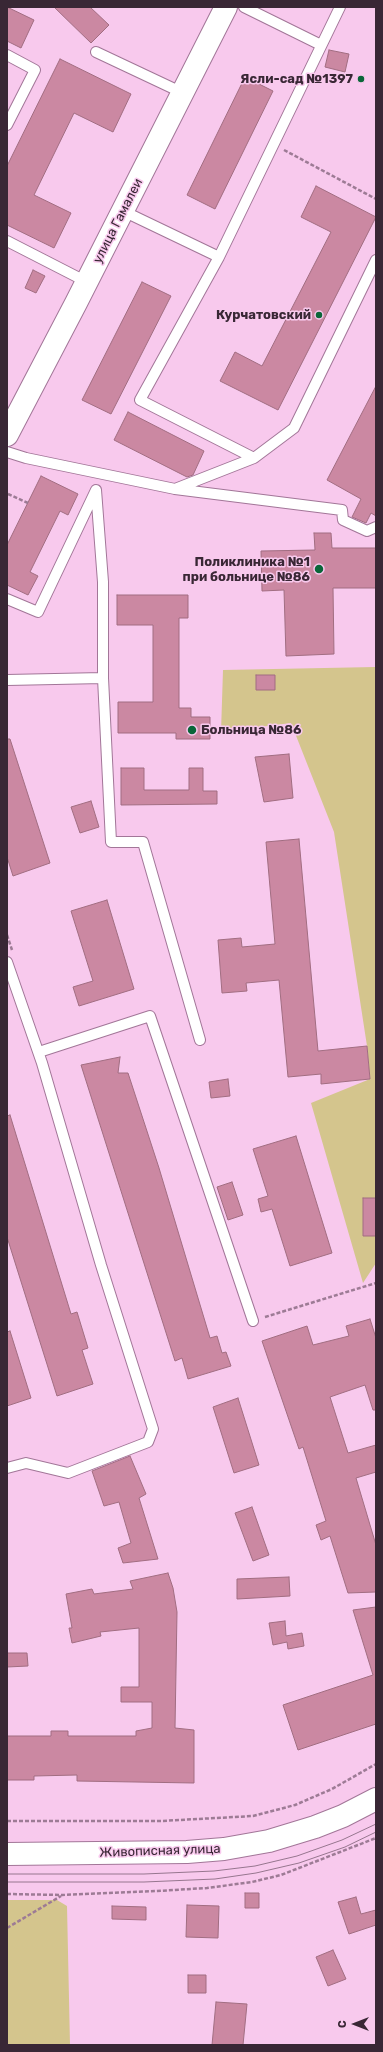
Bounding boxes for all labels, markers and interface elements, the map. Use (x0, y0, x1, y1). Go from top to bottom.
place label: Ясли-сад №1397 (240, 71, 353, 87)
marker: Ясли-сад №1397 (356, 74, 366, 84)
street label: улица Гамалеи (90, 176, 146, 266)
place label: Курчатовский (216, 307, 311, 323)
marker: Курчатовский (314, 310, 324, 320)
place label: Поликлиника №1 при больнице №86 (183, 554, 310, 585)
marker: Поликлиника №1 при больнице №86 (313, 563, 325, 575)
place label: Больница №86 (201, 722, 301, 738)
marker: Больница №86 (186, 724, 198, 736)
street label: Живописная улица (99, 1841, 221, 1861)
north arrow (335, 2004, 375, 2044)
text: С (336, 2020, 349, 2028)

